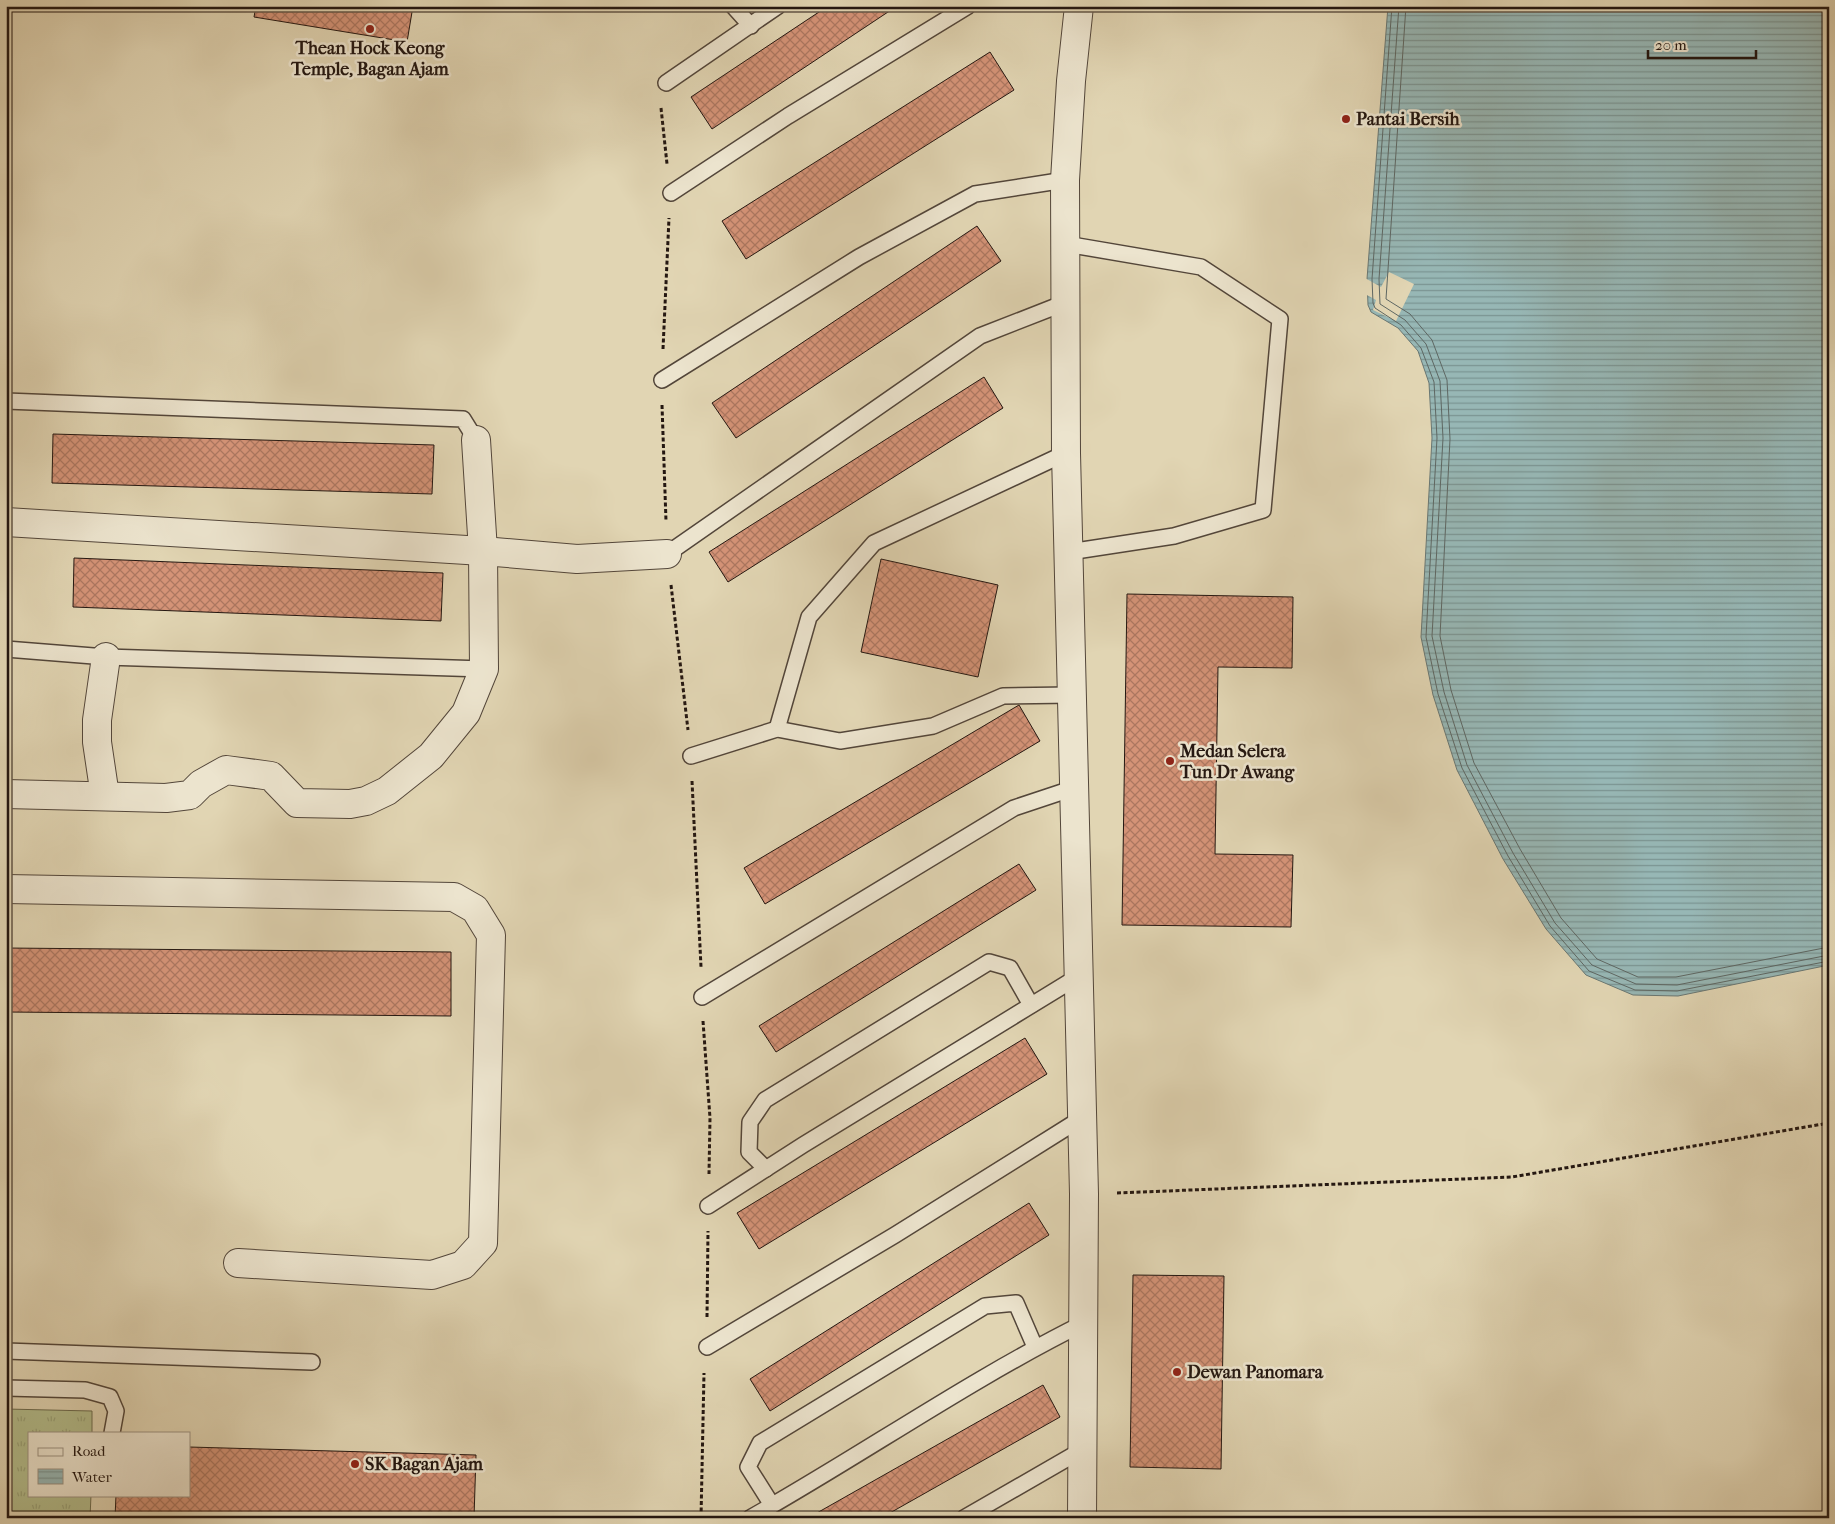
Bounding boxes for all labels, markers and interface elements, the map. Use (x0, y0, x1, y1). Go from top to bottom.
marker: Thean Hock Keong Temple, Bagan Ajam (364, 23, 376, 35)
scale bar (1648, 28, 1755, 60)
text: 20 m (1655, 36, 1687, 54)
place label: Thean Hock Keong Temple, Bagan Ajam (290, 38, 450, 80)
place label: Pantai Bersih (1356, 109, 1460, 130)
marker: Pantai Bersih (1340, 113, 1352, 125)
place label: Medan Selera Tun Dr Awang (1179, 741, 1295, 783)
marker: Medan Selera Tun Dr Awang (1164, 755, 1176, 767)
place label: Dewan Panomara (1187, 1362, 1324, 1383)
marker: Dewan Panomara (1171, 1366, 1183, 1378)
legend (28, 1432, 190, 1496)
text: Road (72, 1442, 106, 1460)
place label: SK Bagan Ajam (365, 1454, 484, 1475)
marker: SK Bagan Ajam (349, 1458, 361, 1470)
text: Water (71, 1468, 112, 1486)

